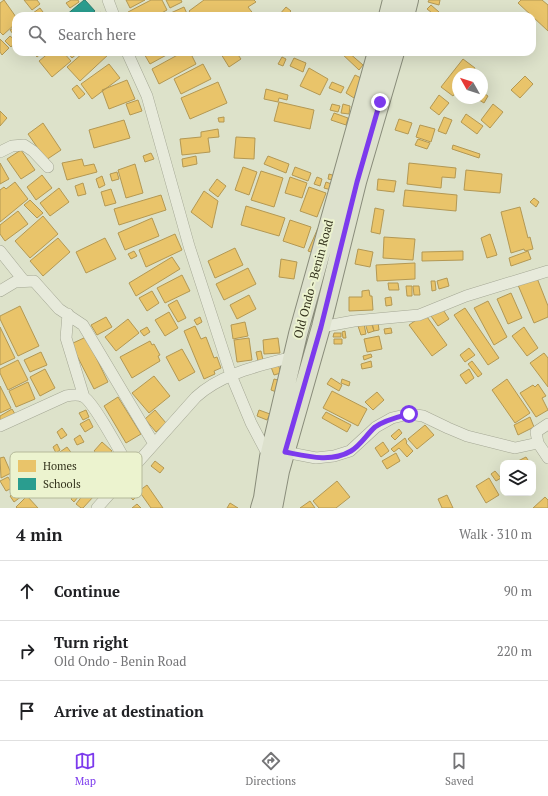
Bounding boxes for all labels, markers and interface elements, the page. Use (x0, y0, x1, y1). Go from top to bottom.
search box (12, 12, 536, 56)
icon: search (26, 23, 48, 45)
text: Search here (58, 24, 136, 44)
north arrow (452, 68, 488, 104)
route end (371, 93, 389, 111)
street label: Old Ondo - Benin Road (290, 218, 336, 340)
route start (400, 405, 418, 423)
legend (10, 452, 142, 498)
text: Homes (43, 459, 77, 473)
map controls (500, 460, 536, 496)
button: layers (500, 460, 536, 496)
text: Schools (43, 477, 81, 491)
text: 4 min (16, 523, 63, 546)
text: Walk · 310 m (459, 525, 532, 543)
icon: ahead (16, 580, 38, 602)
text: Continue (54, 581, 120, 601)
text: 90 m (504, 582, 532, 600)
text: Turn right (54, 632, 129, 652)
icon: right (16, 640, 38, 662)
text: 220 m (497, 642, 532, 660)
text: Old Ondo - Benin Road (54, 652, 187, 670)
icon: arrive (16, 700, 38, 722)
text: Arrive at destination (54, 701, 204, 721)
tab: Map (74, 750, 96, 788)
tab: Directions (245, 750, 296, 788)
tab: Saved (445, 750, 474, 788)

